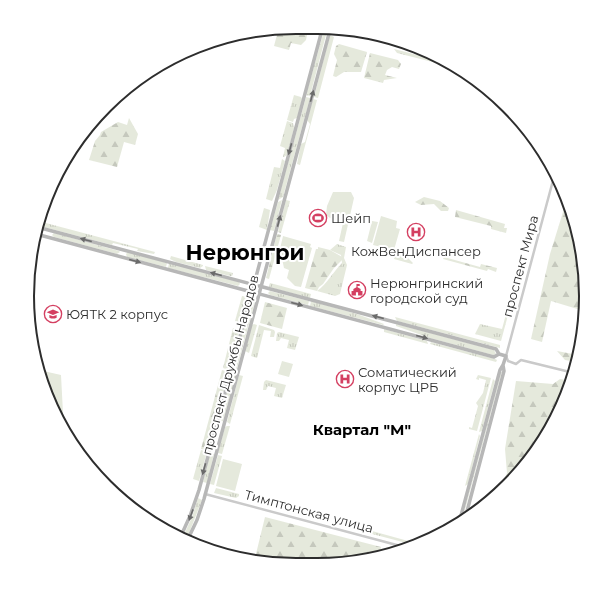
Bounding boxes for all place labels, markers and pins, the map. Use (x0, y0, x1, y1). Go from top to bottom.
sports icon: Шейп (308, 208, 328, 228)
place label: Шейп (331, 210, 371, 226)
hospital icon: КожВенДиспансер (406, 222, 426, 242)
place label: КожВенДиспансер (351, 243, 481, 259)
place label: Нерюнгринский городской суд (370, 275, 483, 306)
public building icon: Нерюнгринский городской суд (347, 280, 367, 300)
school or university icon: ЮЯТК 2 корпус (43, 304, 63, 324)
place label: ЮЯТК 2 корпус (66, 306, 168, 322)
place label: Соматический корпус ЦРБ (358, 364, 457, 395)
hospital icon: Соматический корпус ЦРБ (335, 369, 355, 389)

